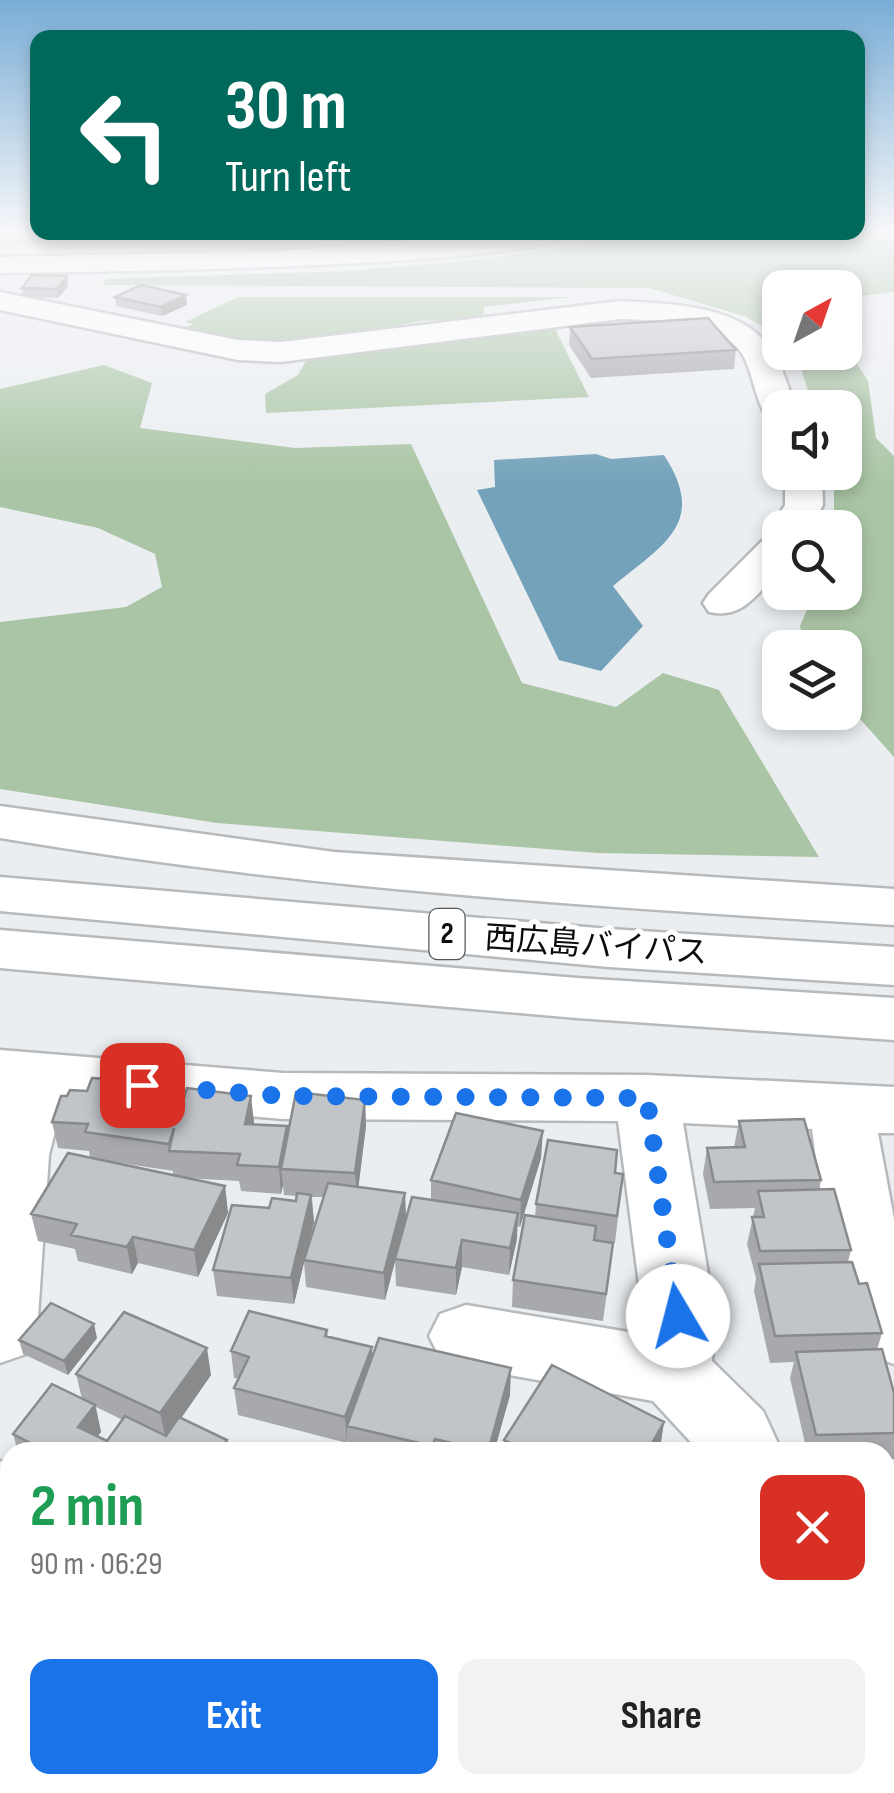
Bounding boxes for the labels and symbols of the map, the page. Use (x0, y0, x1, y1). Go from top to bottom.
north arrow (762, 270, 862, 370)
road number: 2 (430, 909, 464, 959)
street label: 西広島バイパス (483, 919, 709, 973)
pin (100, 1043, 185, 1128)
position arrow (626, 1264, 730, 1368)

